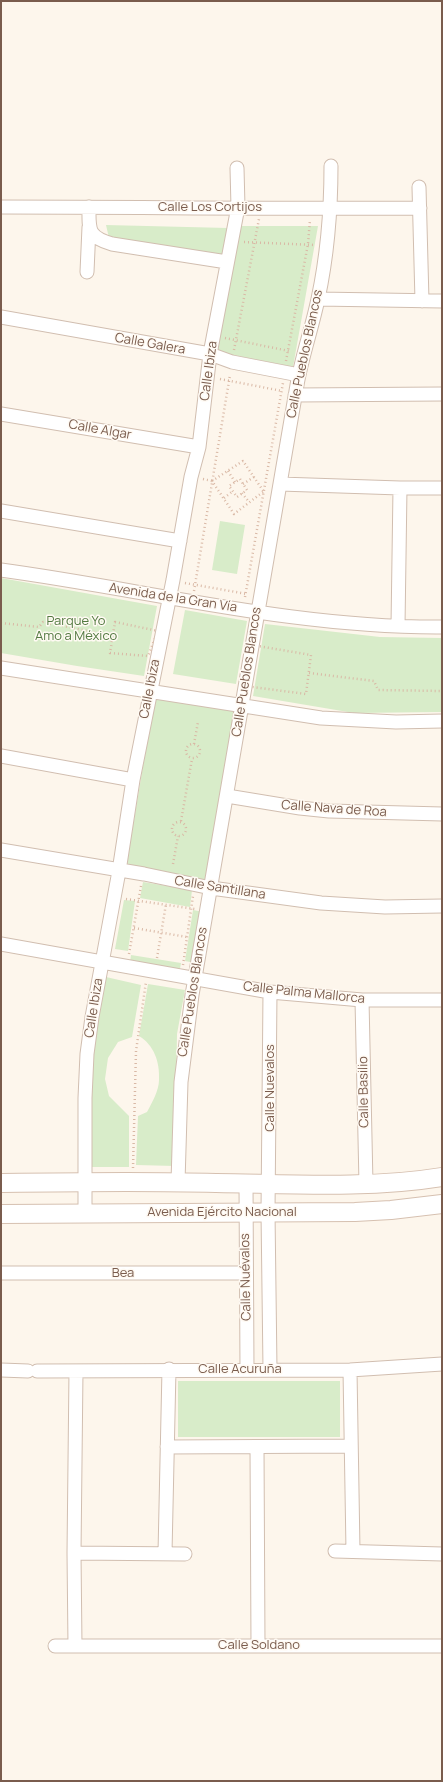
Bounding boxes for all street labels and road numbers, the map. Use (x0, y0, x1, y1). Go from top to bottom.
street label: Calle Los Cortijos (158, 199, 262, 215)
street label: Calle Pueblos Blancos (284, 288, 326, 420)
street label: Calle Galera (113, 330, 187, 358)
street label: Calle Ibiza (197, 340, 221, 402)
street label: Calle Algar (67, 417, 133, 443)
street label: Avenida de la Gran Vía (108, 580, 238, 616)
street label: Calle Pueblos Blancos (229, 606, 265, 738)
street label: Calle Ibiza (137, 658, 163, 720)
street label: Calle Nava de Roa (281, 798, 387, 820)
street label: Calle Santillana (173, 873, 267, 903)
street label: Calle Pueblos Blancos (175, 926, 211, 1058)
street label: Calle Ibiza (82, 977, 106, 1039)
street label: Calle Palma Mallorca (242, 979, 366, 1007)
street label: Calle Nuevalos (262, 1044, 278, 1132)
street label: Calle Basilio (356, 1056, 372, 1128)
street label: Avenida Ejército Nacional (147, 1204, 297, 1220)
street label: Calle Nuévalos (237, 1233, 255, 1321)
street label: Bea (112, 1265, 134, 1281)
street label: Calle Acuruña (198, 1361, 282, 1377)
street label: Calle Soldano (218, 1637, 300, 1653)

